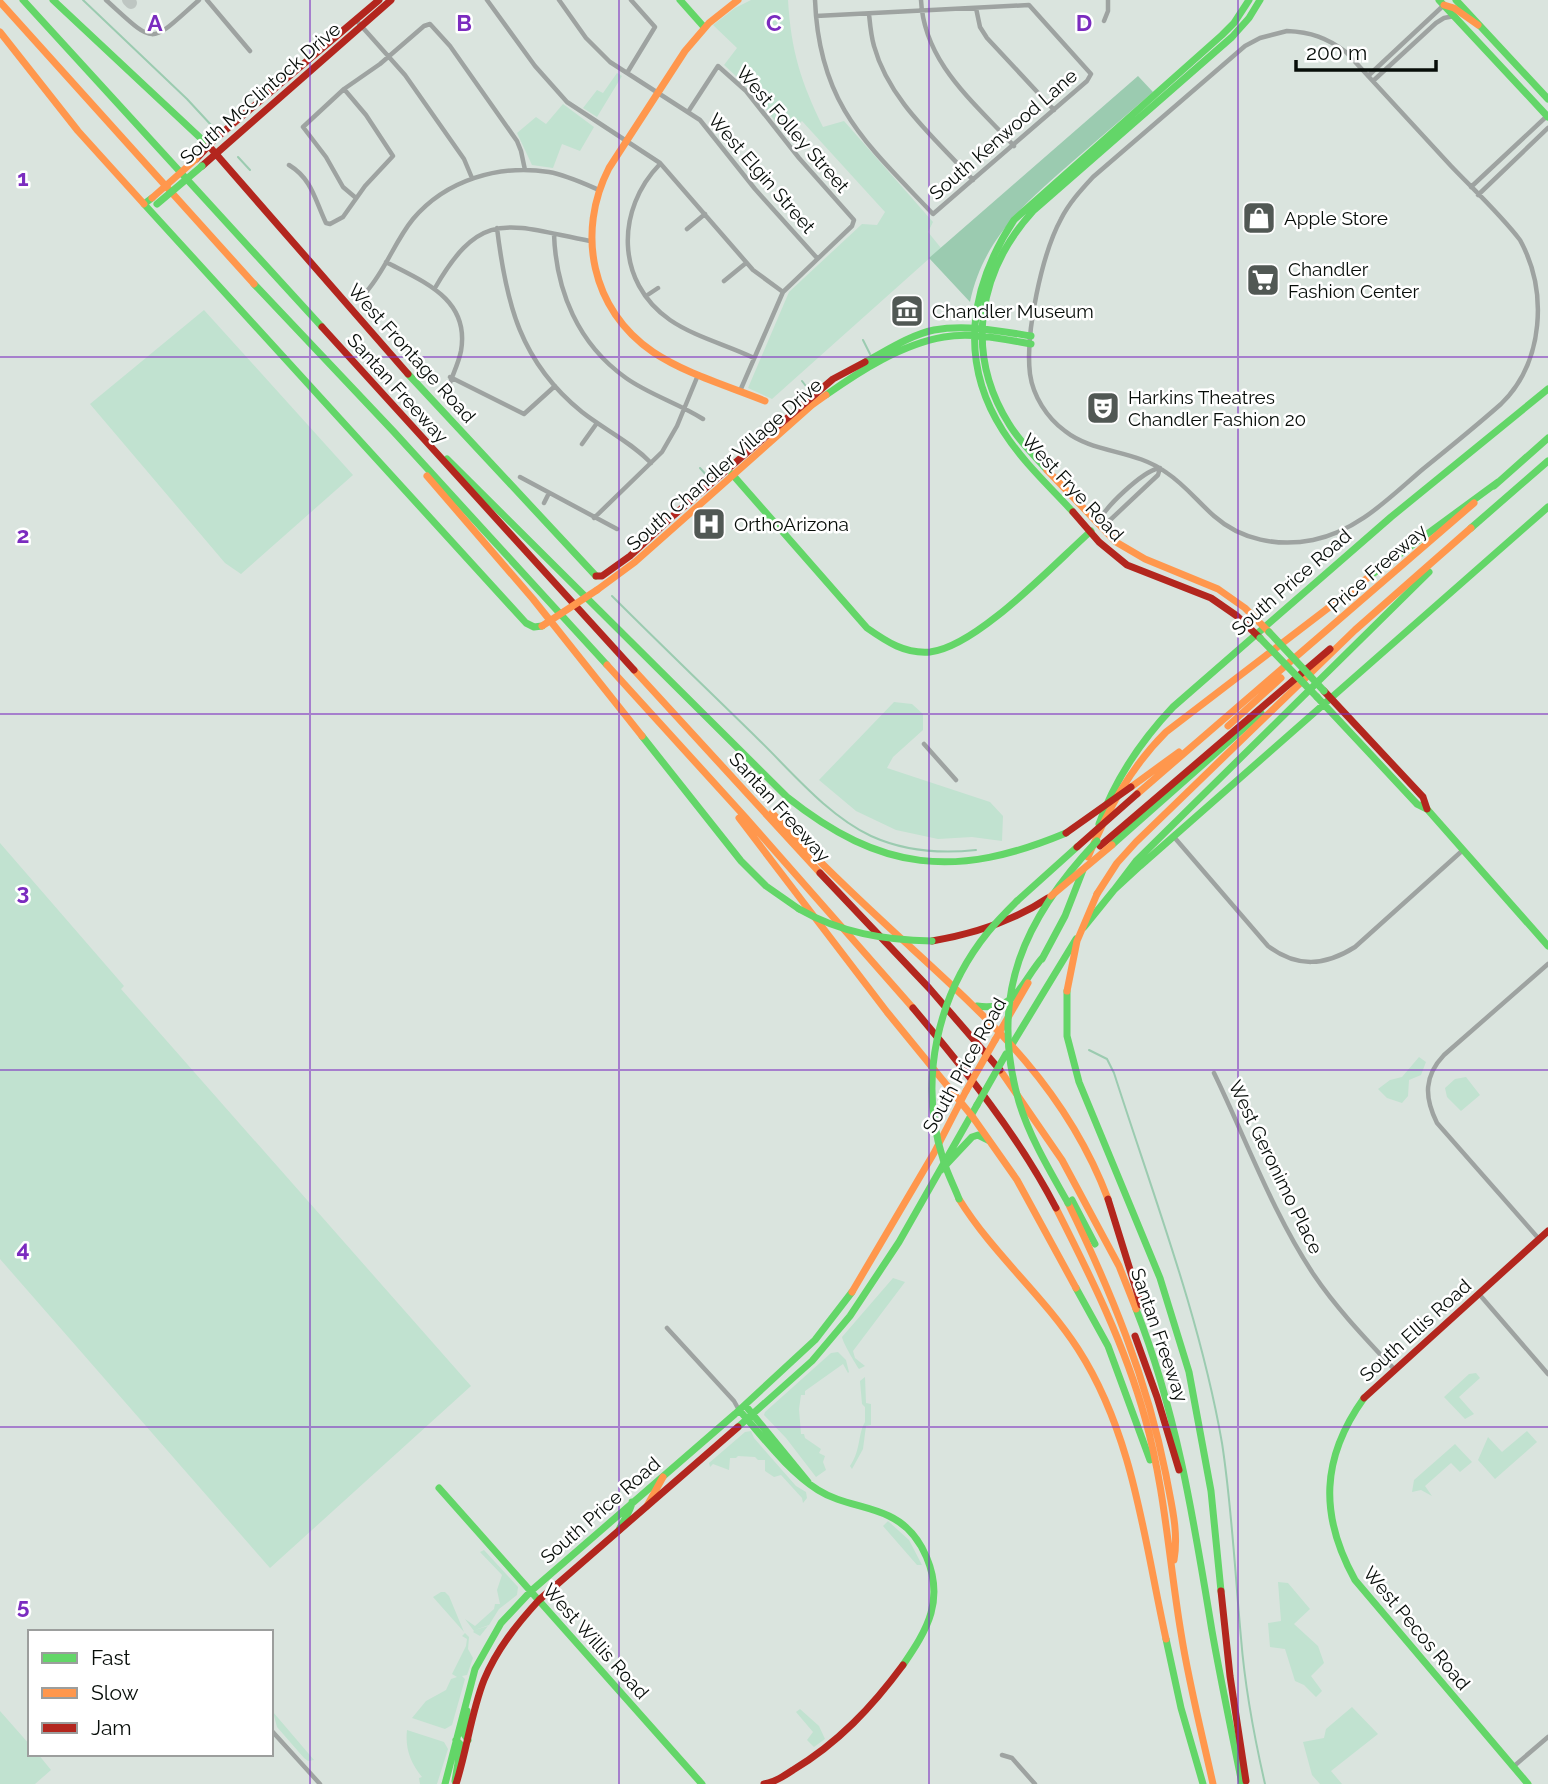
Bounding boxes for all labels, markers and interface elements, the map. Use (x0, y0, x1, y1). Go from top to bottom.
text: A (147, 9, 163, 36)
text: B (456, 9, 472, 36)
text: C (766, 9, 782, 36)
text: D (1076, 9, 1092, 36)
street label: South McClintock Drive (176, 18, 344, 168)
scale bar (1296, 28, 1436, 72)
text: 200 m (1306, 40, 1367, 65)
street label: West Folley Street (732, 61, 854, 197)
street label: South Kenwood Lane (925, 64, 1081, 204)
street label: West Elgin Street (704, 109, 820, 238)
text: 1 (17, 164, 29, 191)
shop icon: Apple Store (1240, 199, 1278, 237)
place label: Apple Store (1284, 207, 1388, 229)
place label: Chandler Fashion Center (1288, 258, 1419, 302)
supermarket icon: Chandler Fashion Center (1244, 261, 1282, 299)
street label: West Frontage Road (344, 279, 480, 427)
museum icon: Chandler Museum (888, 292, 926, 330)
place label: Chandler Museum (932, 300, 1094, 322)
street label: Santan Freeway (343, 329, 453, 447)
street label: South Chandler Village Drive (622, 373, 826, 555)
place label: Harkins Theatres Chandler Fashion 20 (1128, 386, 1306, 430)
theatre icon: Harkins Theatres Chandler Fashion 20 (1084, 389, 1122, 427)
street label: West Frye Road (1018, 429, 1128, 545)
hospital icon: OrthoArizona (690, 505, 728, 543)
place label: OrthoArizona (734, 513, 849, 535)
street label: Price Freeway (1323, 519, 1431, 617)
text: 2 (17, 521, 29, 548)
street label: South Price Road (1227, 524, 1355, 640)
street label: Santan Freeway (725, 748, 835, 866)
text: 3 (17, 878, 29, 905)
street label: South Price Road (918, 994, 1010, 1136)
street label: West Geronimo Place (1224, 1077, 1328, 1257)
text: 4 (16, 1235, 30, 1262)
street label: Santan Freeway (1127, 1265, 1193, 1405)
street label: South Ellis Road (1355, 1274, 1475, 1386)
street label: South Price Road (536, 1452, 664, 1568)
street label: West Pecos Road (1359, 1562, 1475, 1694)
street label: West Willis Road (538, 1579, 654, 1703)
text: 5 (17, 1592, 30, 1619)
legend (28, 1630, 273, 1756)
text: Fast (91, 1645, 131, 1670)
text: Slow (91, 1680, 139, 1705)
text: Jam (91, 1715, 132, 1740)

